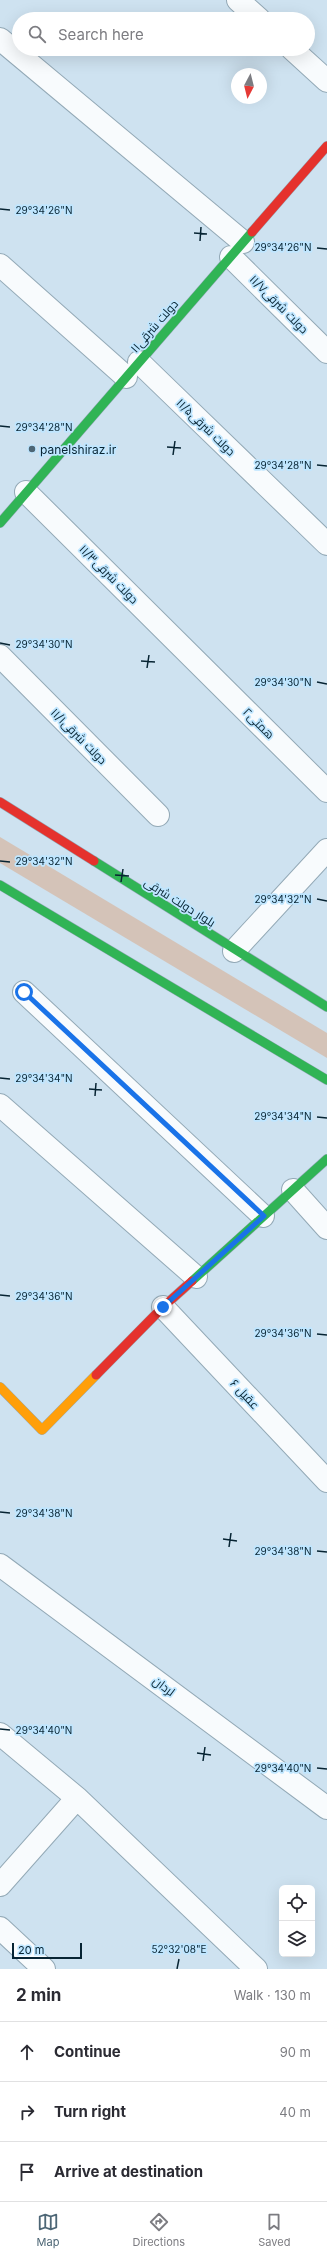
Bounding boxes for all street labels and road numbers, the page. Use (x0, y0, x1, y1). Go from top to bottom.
street label: ۱۱/۷دولت شرقی (247, 272, 312, 337)
street label: ۱۱دولت شرقی (127, 296, 181, 355)
street label: ۱۱/۵دولت شرقی (173, 395, 239, 459)
street label: ۱۱/۳دولت شرقی (76, 541, 142, 607)
street label: ۲همتی (240, 704, 278, 742)
street label: ۱۱/۱دولت شرقی (48, 705, 110, 767)
street label: بلوار دولت شرقی (142, 874, 218, 930)
street label: عقیل ۶ (227, 1376, 263, 1412)
street label: لردان (150, 1673, 178, 1699)

